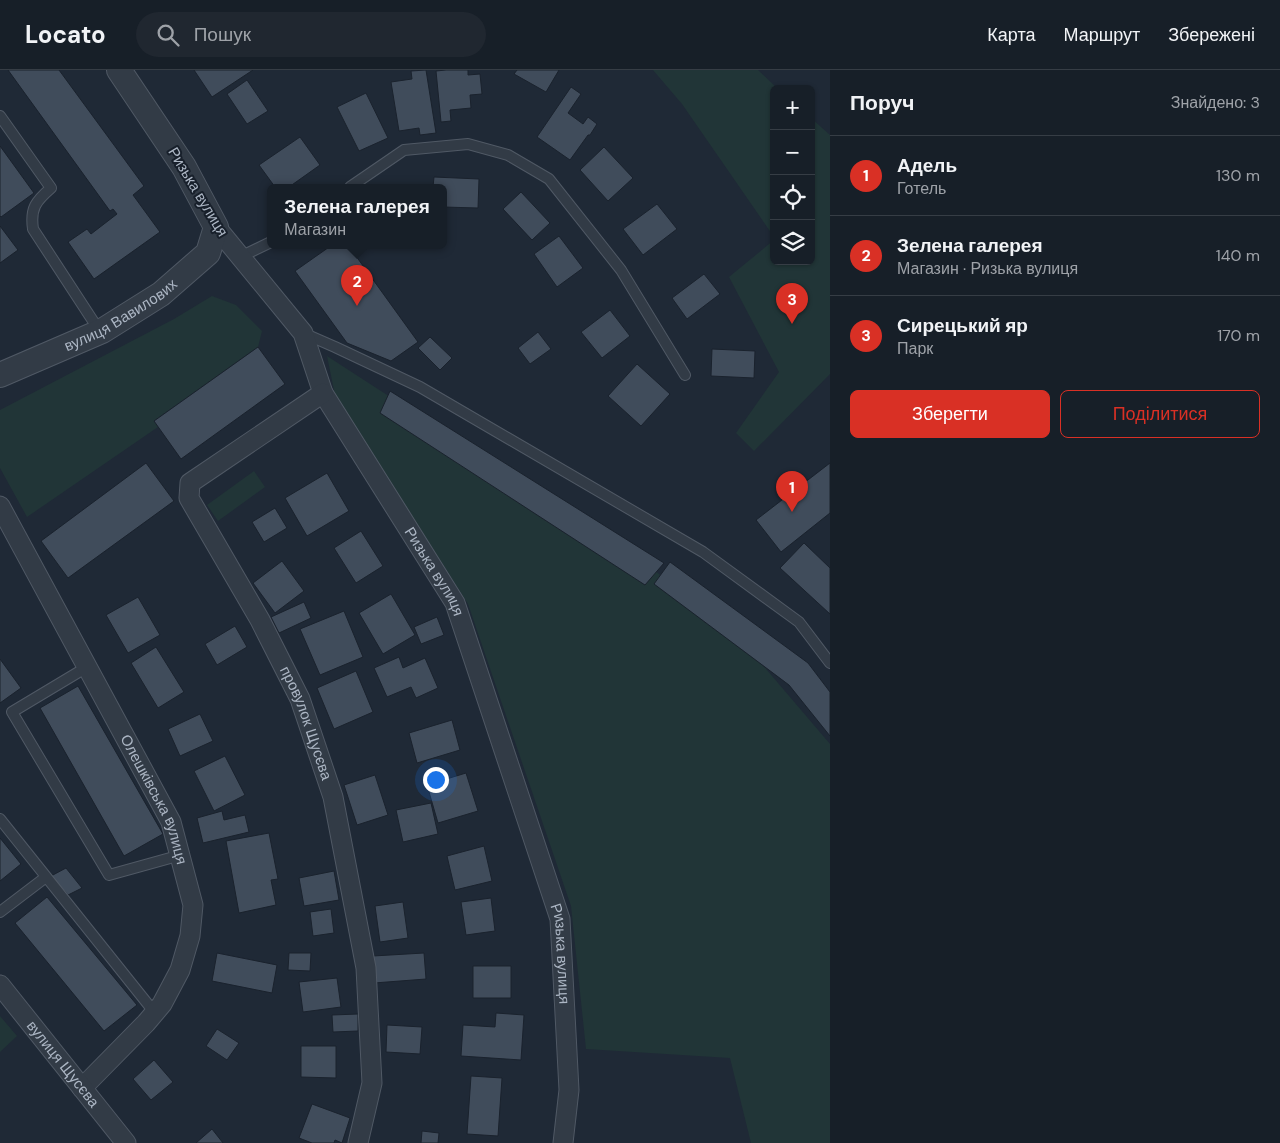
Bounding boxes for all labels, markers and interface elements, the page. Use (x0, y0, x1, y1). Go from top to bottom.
search box (136, 12, 486, 57)
text: Locato (25, 19, 106, 50)
icon: search (154, 21, 182, 49)
text: Пошук (194, 22, 251, 47)
text: Карта (987, 23, 1035, 47)
text: Маршрут (1063, 23, 1140, 47)
text: Збережені (1168, 23, 1255, 47)
map controls (770, 85, 815, 265)
button: + (770, 85, 815, 130)
text: Поруч (850, 89, 914, 117)
text: Знайдено: 3 (1171, 92, 1260, 113)
button: − (770, 130, 815, 175)
street label: Ризька вулиця (163, 144, 233, 240)
text: Адель (897, 153, 957, 178)
text: 1 (863, 165, 869, 186)
text: 130 m (1216, 165, 1260, 186)
button: locate (770, 175, 815, 220)
text: Готель (897, 178, 946, 199)
popup (267, 184, 447, 249)
text: Зелена галерея (284, 194, 430, 219)
text: Магазин (284, 219, 346, 240)
button: layers (770, 220, 815, 265)
text: Зелена галерея (897, 233, 1043, 258)
text: 2 (861, 245, 871, 266)
text: 140 m (1216, 245, 1260, 266)
text: Магазин · Ризька вулиця (897, 258, 1078, 279)
pin: 2 (341, 265, 373, 306)
street label: вулиця Вавилових (61, 274, 182, 356)
pin: 3 (776, 283, 808, 324)
text: Сирецький яр (897, 313, 1028, 338)
text: 3 (861, 325, 871, 346)
text: 170 m (1217, 325, 1260, 346)
text: Парк (897, 338, 933, 359)
button: Зберегти (850, 390, 1050, 438)
button: Поділитися (1060, 390, 1260, 438)
pin: 1 (776, 471, 808, 512)
street label: Ризька вулиця (400, 523, 469, 619)
street label: провулок Щусєва (275, 663, 337, 783)
street label: Олешківська вулиця (116, 731, 192, 867)
your location (423, 767, 449, 793)
street label: Ризька вулиця (545, 901, 574, 1005)
street label: вулиця Щусєва (22, 1016, 104, 1112)

